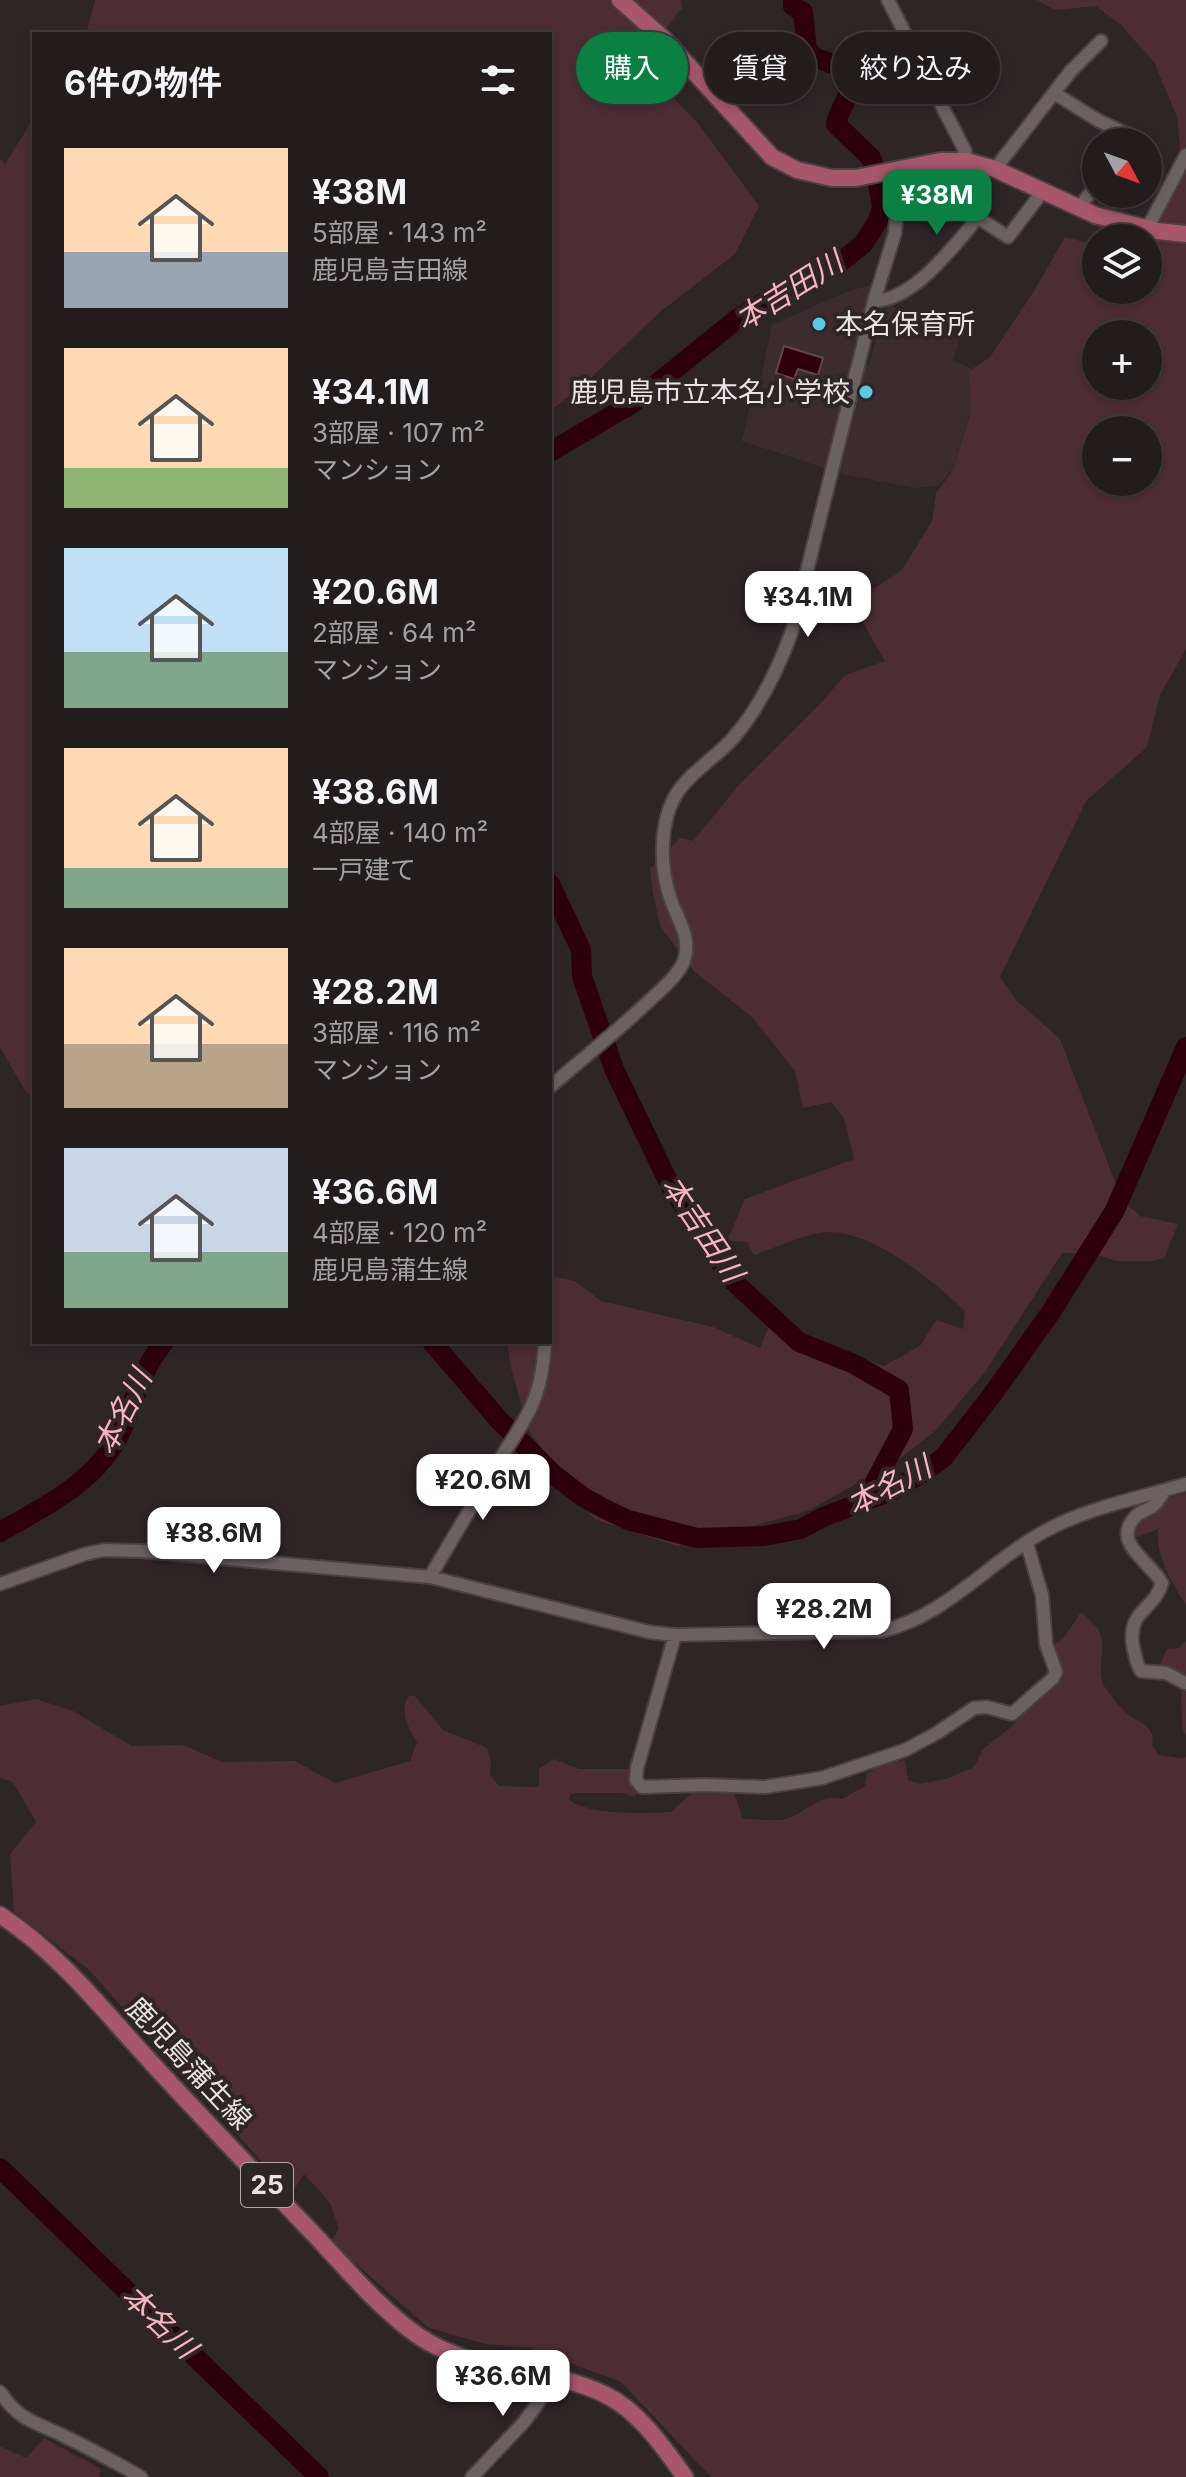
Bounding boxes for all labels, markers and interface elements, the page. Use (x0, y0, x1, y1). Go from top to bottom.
chip: 購入 (576, 32, 688, 104)
chip: 賃貸 (704, 32, 816, 104)
chip: 絞り込み (832, 32, 1000, 104)
icon: filters (476, 58, 520, 102)
text: 6件の物件 (64, 62, 222, 103)
north arrow (1082, 128, 1162, 208)
map controls (1082, 128, 1162, 496)
pin: ¥38M (890, 169, 984, 237)
text: ¥38M (312, 171, 407, 212)
text: ¥38M (901, 179, 973, 210)
icon: home (128, 180, 224, 276)
text: 5部屋 · 143 m² (312, 217, 487, 248)
button: layers (1082, 224, 1162, 304)
water label: 本吉田川 (728, 242, 851, 337)
text: 鹿児島吉田線 (312, 254, 468, 285)
place label: 本名保育所 (835, 307, 975, 341)
marker: 本名保育所 (810, 315, 828, 333)
button: + (1082, 320, 1162, 400)
text: ¥34.1M (312, 371, 430, 412)
place label: 鹿児島市立本名小学校 (570, 375, 850, 409)
icon: home (128, 380, 224, 476)
marker: 鹿児島市立本名小学校 (857, 383, 875, 401)
button: − (1082, 416, 1162, 496)
text: 3部屋 · 107 m² (312, 417, 485, 448)
text: マンション (312, 454, 442, 485)
text: ¥20.6M (312, 571, 439, 612)
pin: ¥34.1M (743, 571, 873, 639)
icon: home (128, 580, 224, 676)
text: ¥34.1M (763, 581, 853, 612)
text: 2部屋 · 64 m² (312, 617, 476, 648)
text: マンション (312, 654, 442, 685)
text: ¥38.6M (312, 771, 439, 812)
icon: home (128, 780, 224, 876)
text: 4部屋 · 140 m² (312, 817, 488, 848)
text: 一戸建て (312, 854, 416, 885)
text: ¥28.2M (312, 971, 439, 1012)
icon: home (128, 980, 224, 1076)
text: 3部屋 · 116 m² (312, 1017, 481, 1048)
text: マンション (312, 1054, 442, 1085)
water label: 本吉田川 (654, 1169, 753, 1291)
text: ¥36.6M (312, 1171, 439, 1212)
icon: home (128, 1180, 224, 1276)
text: 4部屋 · 120 m² (312, 1217, 487, 1248)
text: 鹿児島蒲生線 (312, 1254, 468, 1285)
water label: 本名川 (86, 1361, 160, 1460)
water label: 本名川 (840, 1447, 939, 1522)
pin: ¥20.6M (418, 1454, 548, 1522)
text: ¥20.6M (434, 1464, 532, 1495)
pin: ¥38.6M (149, 1507, 279, 1575)
text: ¥38.6M (165, 1517, 263, 1548)
pin: ¥28.2M (759, 1583, 889, 1651)
text: ¥28.2M (776, 1593, 872, 1624)
street label: 鹿児島蒲生線 (119, 1990, 259, 2136)
road number: 25 (241, 2163, 293, 2207)
water label: 本名川 (115, 2277, 207, 2368)
pin: ¥36.6M (438, 2350, 568, 2418)
text: ¥36.6M (455, 2360, 551, 2391)

